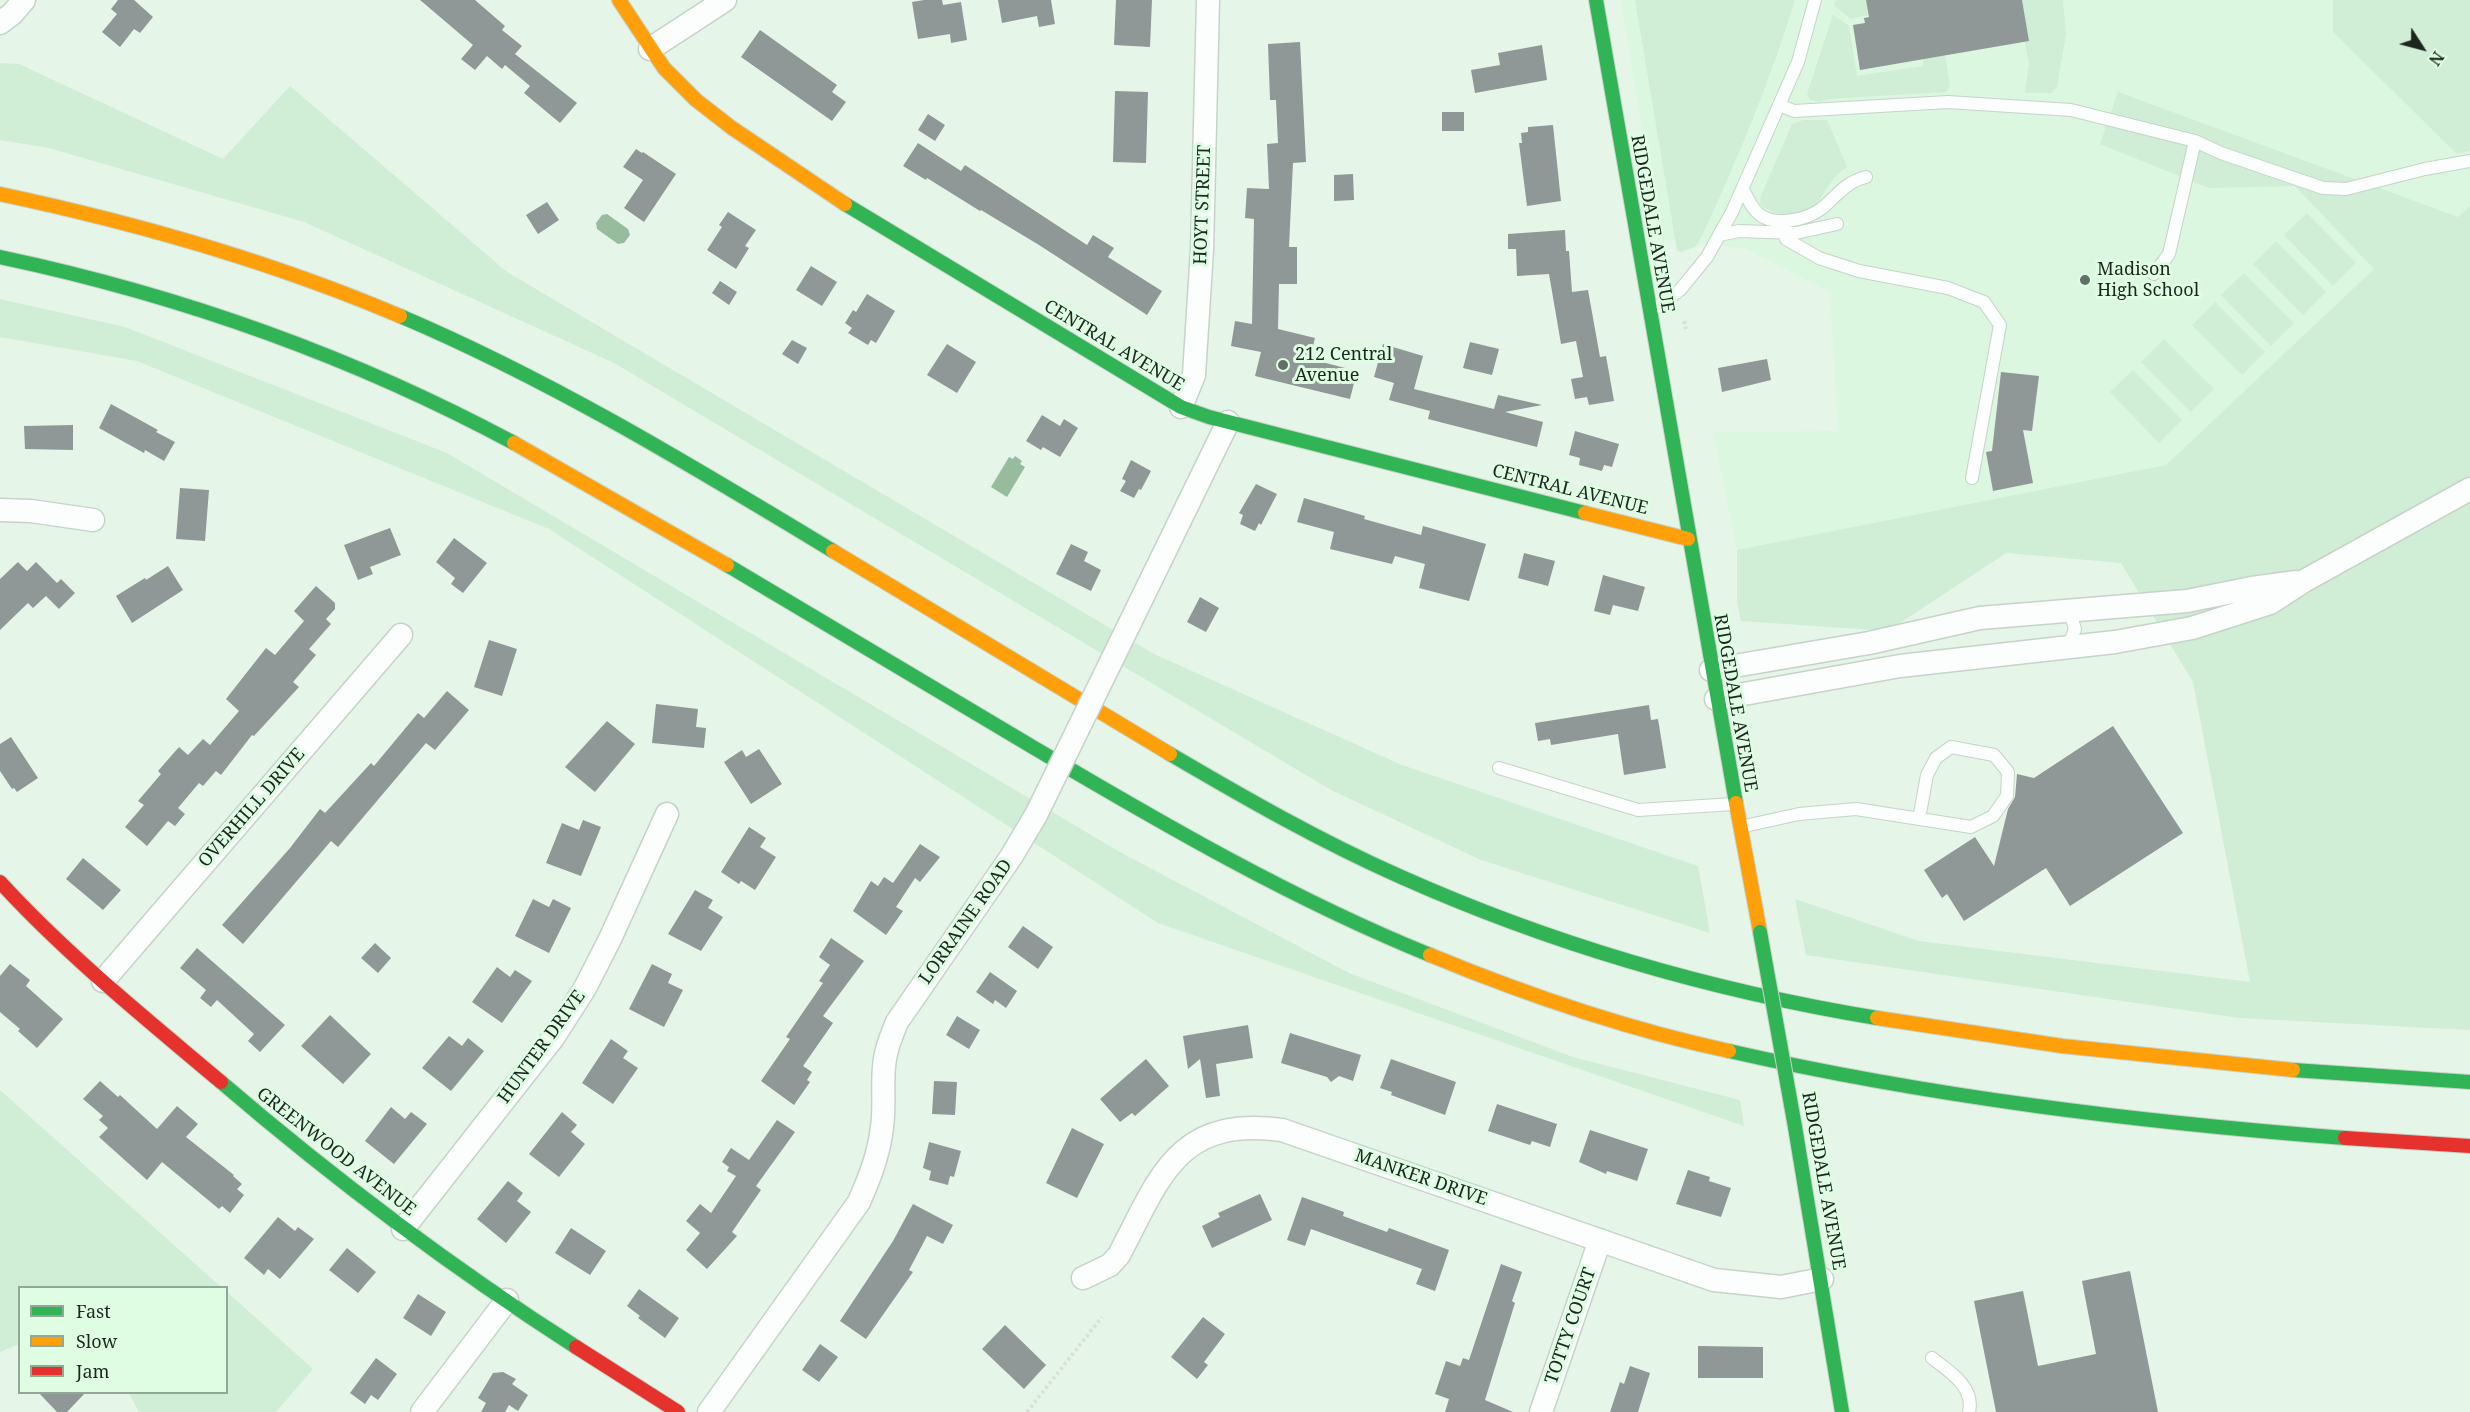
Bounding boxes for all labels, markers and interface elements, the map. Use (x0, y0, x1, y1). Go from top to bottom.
north arrow (2392, 18, 2452, 78)
text: N (2424, 47, 2449, 70)
street label: RIDGEDALE AVENUE (1626, 133, 1678, 315)
street label: HOYT STREET (1190, 145, 1216, 265)
place label: Madison High School (2097, 259, 2199, 302)
marker: Madison High School (2078, 273, 2092, 287)
street label: CENTRAL AVENUE (1040, 296, 1188, 396)
place label: 212 Central Avenue (1295, 344, 1392, 386)
marker: 212 Central Avenue (1276, 358, 1290, 372)
street label: CENTRAL AVENUE (1490, 460, 1650, 520)
street label: RIDGEDALE AVENUE (1709, 612, 1761, 794)
street label: OVERHILL DRIVE (194, 744, 310, 872)
street label: LORRAINE ROAD (915, 855, 1017, 989)
street label: HUNTER DRIVE (494, 986, 590, 1108)
street label: GREENWOOD AVENUE (252, 1083, 420, 1221)
street label: RIDGEDALE AVENUE (1797, 1090, 1849, 1272)
street label: MANKER DRIVE (1352, 1145, 1490, 1211)
street label: TOTTY COURT (1541, 1265, 1601, 1387)
legend (18, 1286, 228, 1394)
text: Fast (76, 1299, 111, 1323)
text: Slow (76, 1329, 117, 1353)
text: Jam (76, 1359, 110, 1383)

